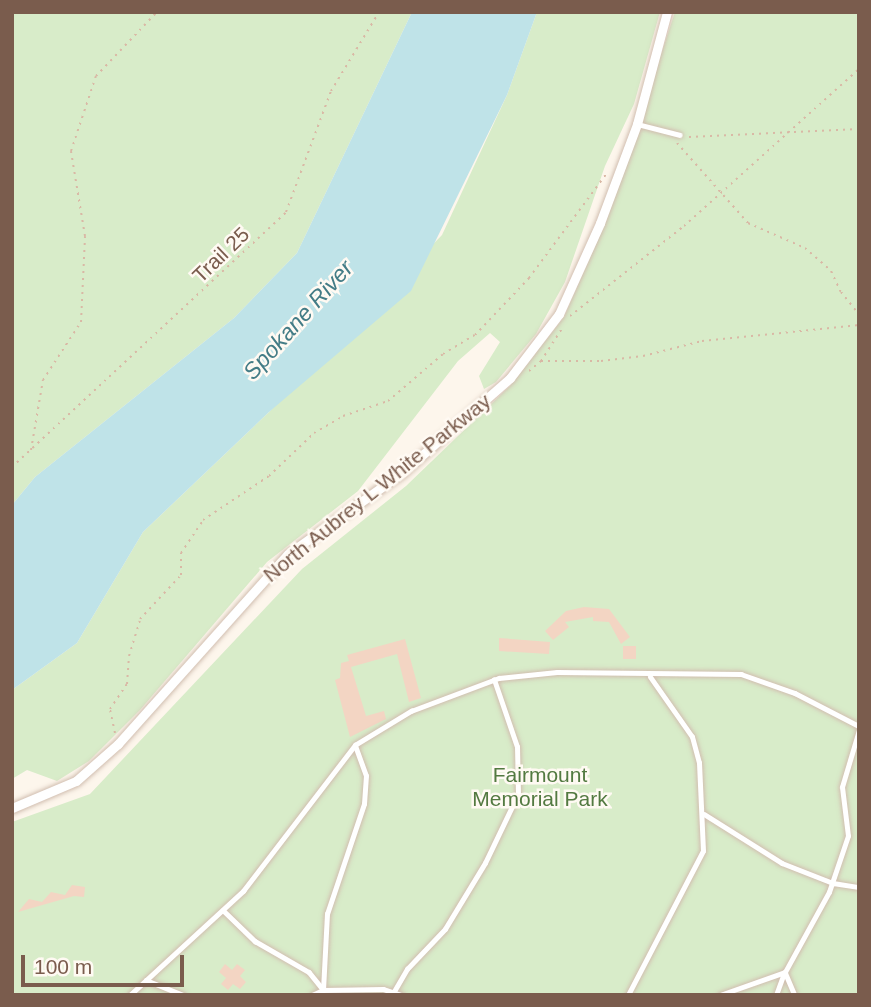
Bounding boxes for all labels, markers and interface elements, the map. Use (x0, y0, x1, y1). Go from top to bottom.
street label: Trail 25 (187, 222, 255, 288)
water label: Spokane River (237, 255, 359, 385)
street label: North Aubrey L White Parkway (258, 388, 496, 588)
park label: Fairmount Memorial Park (472, 762, 608, 812)
scale bar (24, 940, 187, 984)
text: 100 m (34, 955, 92, 978)

